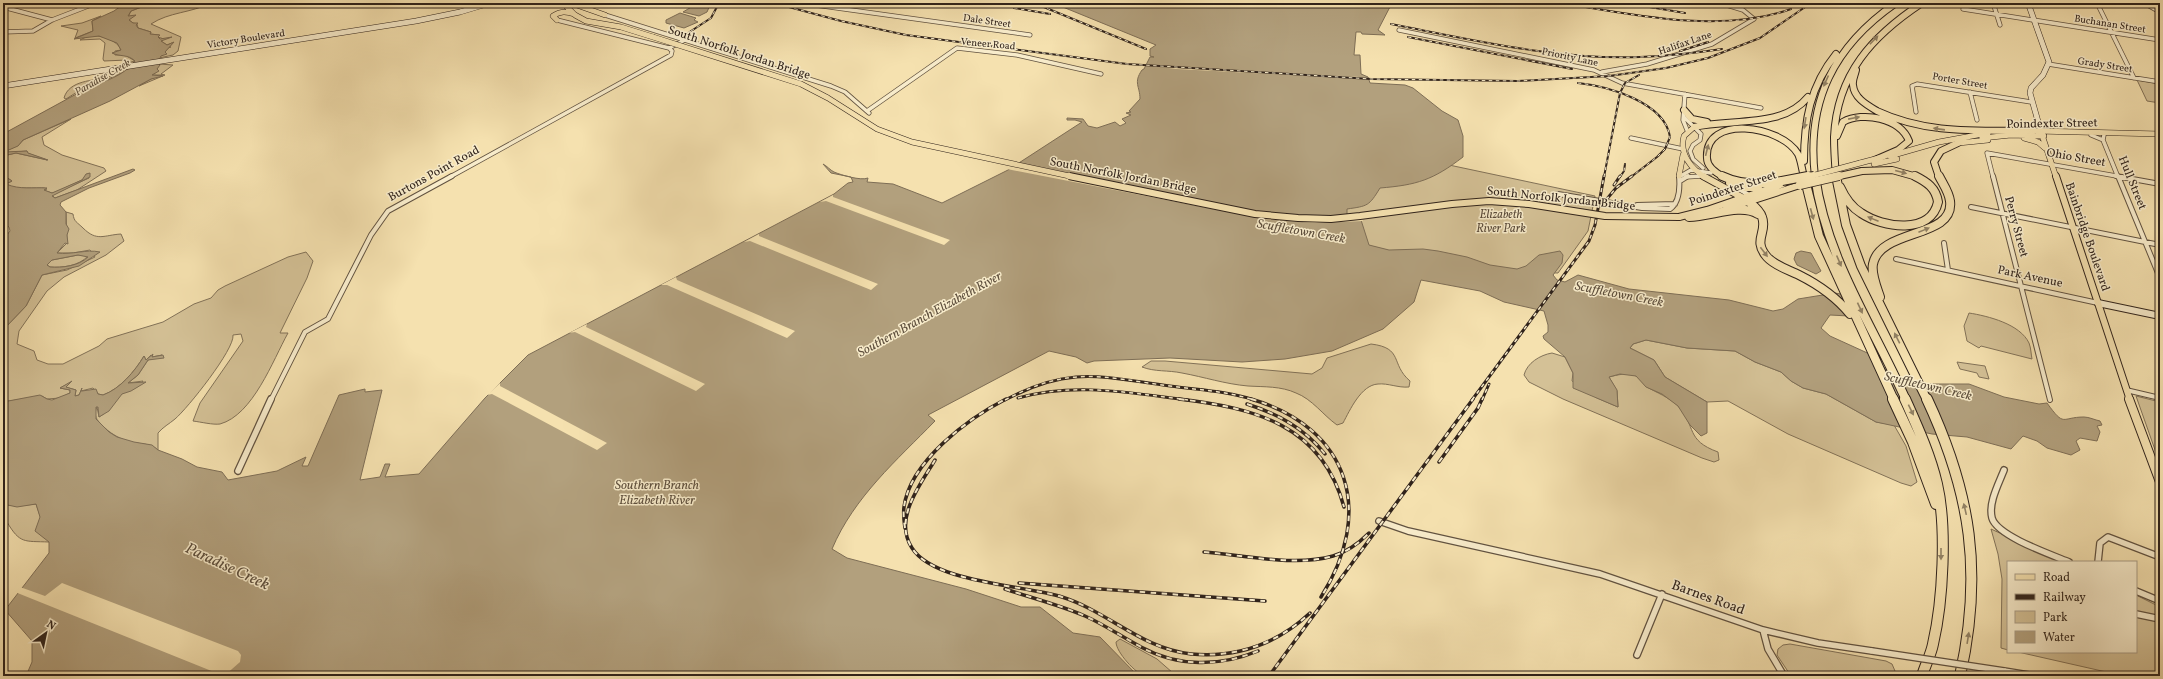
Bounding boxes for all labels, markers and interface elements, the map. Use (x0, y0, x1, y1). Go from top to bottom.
street label: Dale Street (962, 11, 1012, 31)
street label: Buchanan Street (2073, 11, 2147, 37)
street label: South Norfolk Jordan Bridge (666, 22, 813, 84)
street label: Victory Boulevard (206, 26, 286, 52)
street label: Halifax Lane (1657, 27, 1714, 59)
street label: Veneer Road (960, 35, 1016, 53)
one-way arrow (1869, 36, 1878, 45)
street label: Priority Lane (1540, 44, 1600, 70)
street label: Grady Street (2077, 54, 2134, 76)
water label: Paradise Creek (72, 56, 134, 100)
street label: Porter Street (1931, 69, 1989, 93)
one-way arrow (1823, 75, 1829, 87)
one-way arrow (1848, 115, 1860, 121)
street label: Poindexter Street (2006, 115, 2098, 133)
one-way arrow (1802, 117, 1808, 129)
one-way arrow (1933, 126, 1945, 132)
street label: Burtons Point Road (385, 142, 483, 206)
one-way arrow (1705, 143, 1711, 156)
street label: Ohio Street (2045, 145, 2107, 171)
street label: South Norfolk Jordan Bridge (1048, 154, 1198, 198)
street label: Hull Street (2114, 154, 2150, 212)
street label: Poindexter Street (1687, 167, 1779, 211)
one-way arrow (1894, 169, 1907, 175)
street label: Bainbridge Boulevard (2061, 180, 2113, 294)
street label: South Norfolk Jordan Bridge (1486, 183, 1636, 215)
street label: Perry Street (2000, 195, 2032, 259)
park label: Elizabeth River Park (1476, 207, 1526, 237)
one-way arrow (1810, 208, 1816, 221)
water label: Scuffletown Creek (1255, 215, 1347, 249)
one-way arrow (1866, 215, 1878, 221)
one-way arrow (1918, 227, 1929, 233)
one-way arrow (1760, 247, 1768, 258)
one-way arrow (1836, 256, 1842, 267)
street label: Park Avenue (1996, 262, 2064, 292)
water label: Southern Branch Elizabeth River (855, 268, 1005, 362)
water label: Scuffletown Creek (1573, 278, 1665, 312)
one-way arrow (1857, 302, 1863, 313)
one-way arrow (1894, 332, 1900, 343)
water label: Scuffletown Creek (1882, 368, 1974, 406)
one-way arrow (1908, 405, 1914, 416)
water label: Southern Branch Elizabeth River (615, 477, 700, 510)
one-way arrow (1962, 503, 1968, 515)
water label: Paradise Creek (181, 538, 273, 596)
one-way arrow (1938, 548, 1944, 561)
legend (2007, 561, 2137, 653)
text: Road (2043, 570, 2070, 586)
street label: Barnes Road (1669, 576, 1748, 620)
text: Railway (2043, 590, 2086, 606)
text: Park (2043, 610, 2068, 626)
north arrow (26, 613, 66, 653)
text: N (43, 617, 58, 634)
text: Water (2043, 630, 2075, 646)
one-way arrow (1965, 632, 1971, 644)

